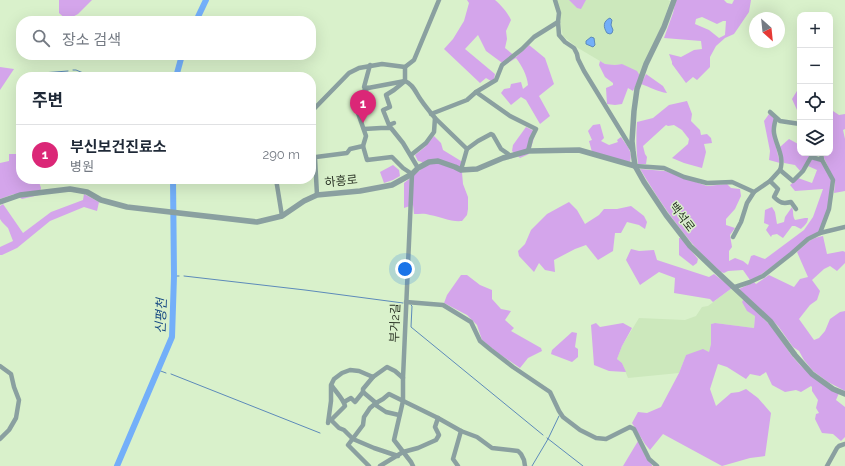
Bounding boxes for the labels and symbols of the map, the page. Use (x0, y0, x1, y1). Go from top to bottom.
north arrow (749, 12, 785, 48)
pin: 1 (350, 90, 376, 123)
street label: 하흥로 (324, 172, 358, 190)
street label: 백석로 (666, 200, 698, 234)
your location (395, 259, 415, 279)
water label: 신평천 (153, 297, 169, 334)
street label: 부거2길 (387, 303, 403, 343)

